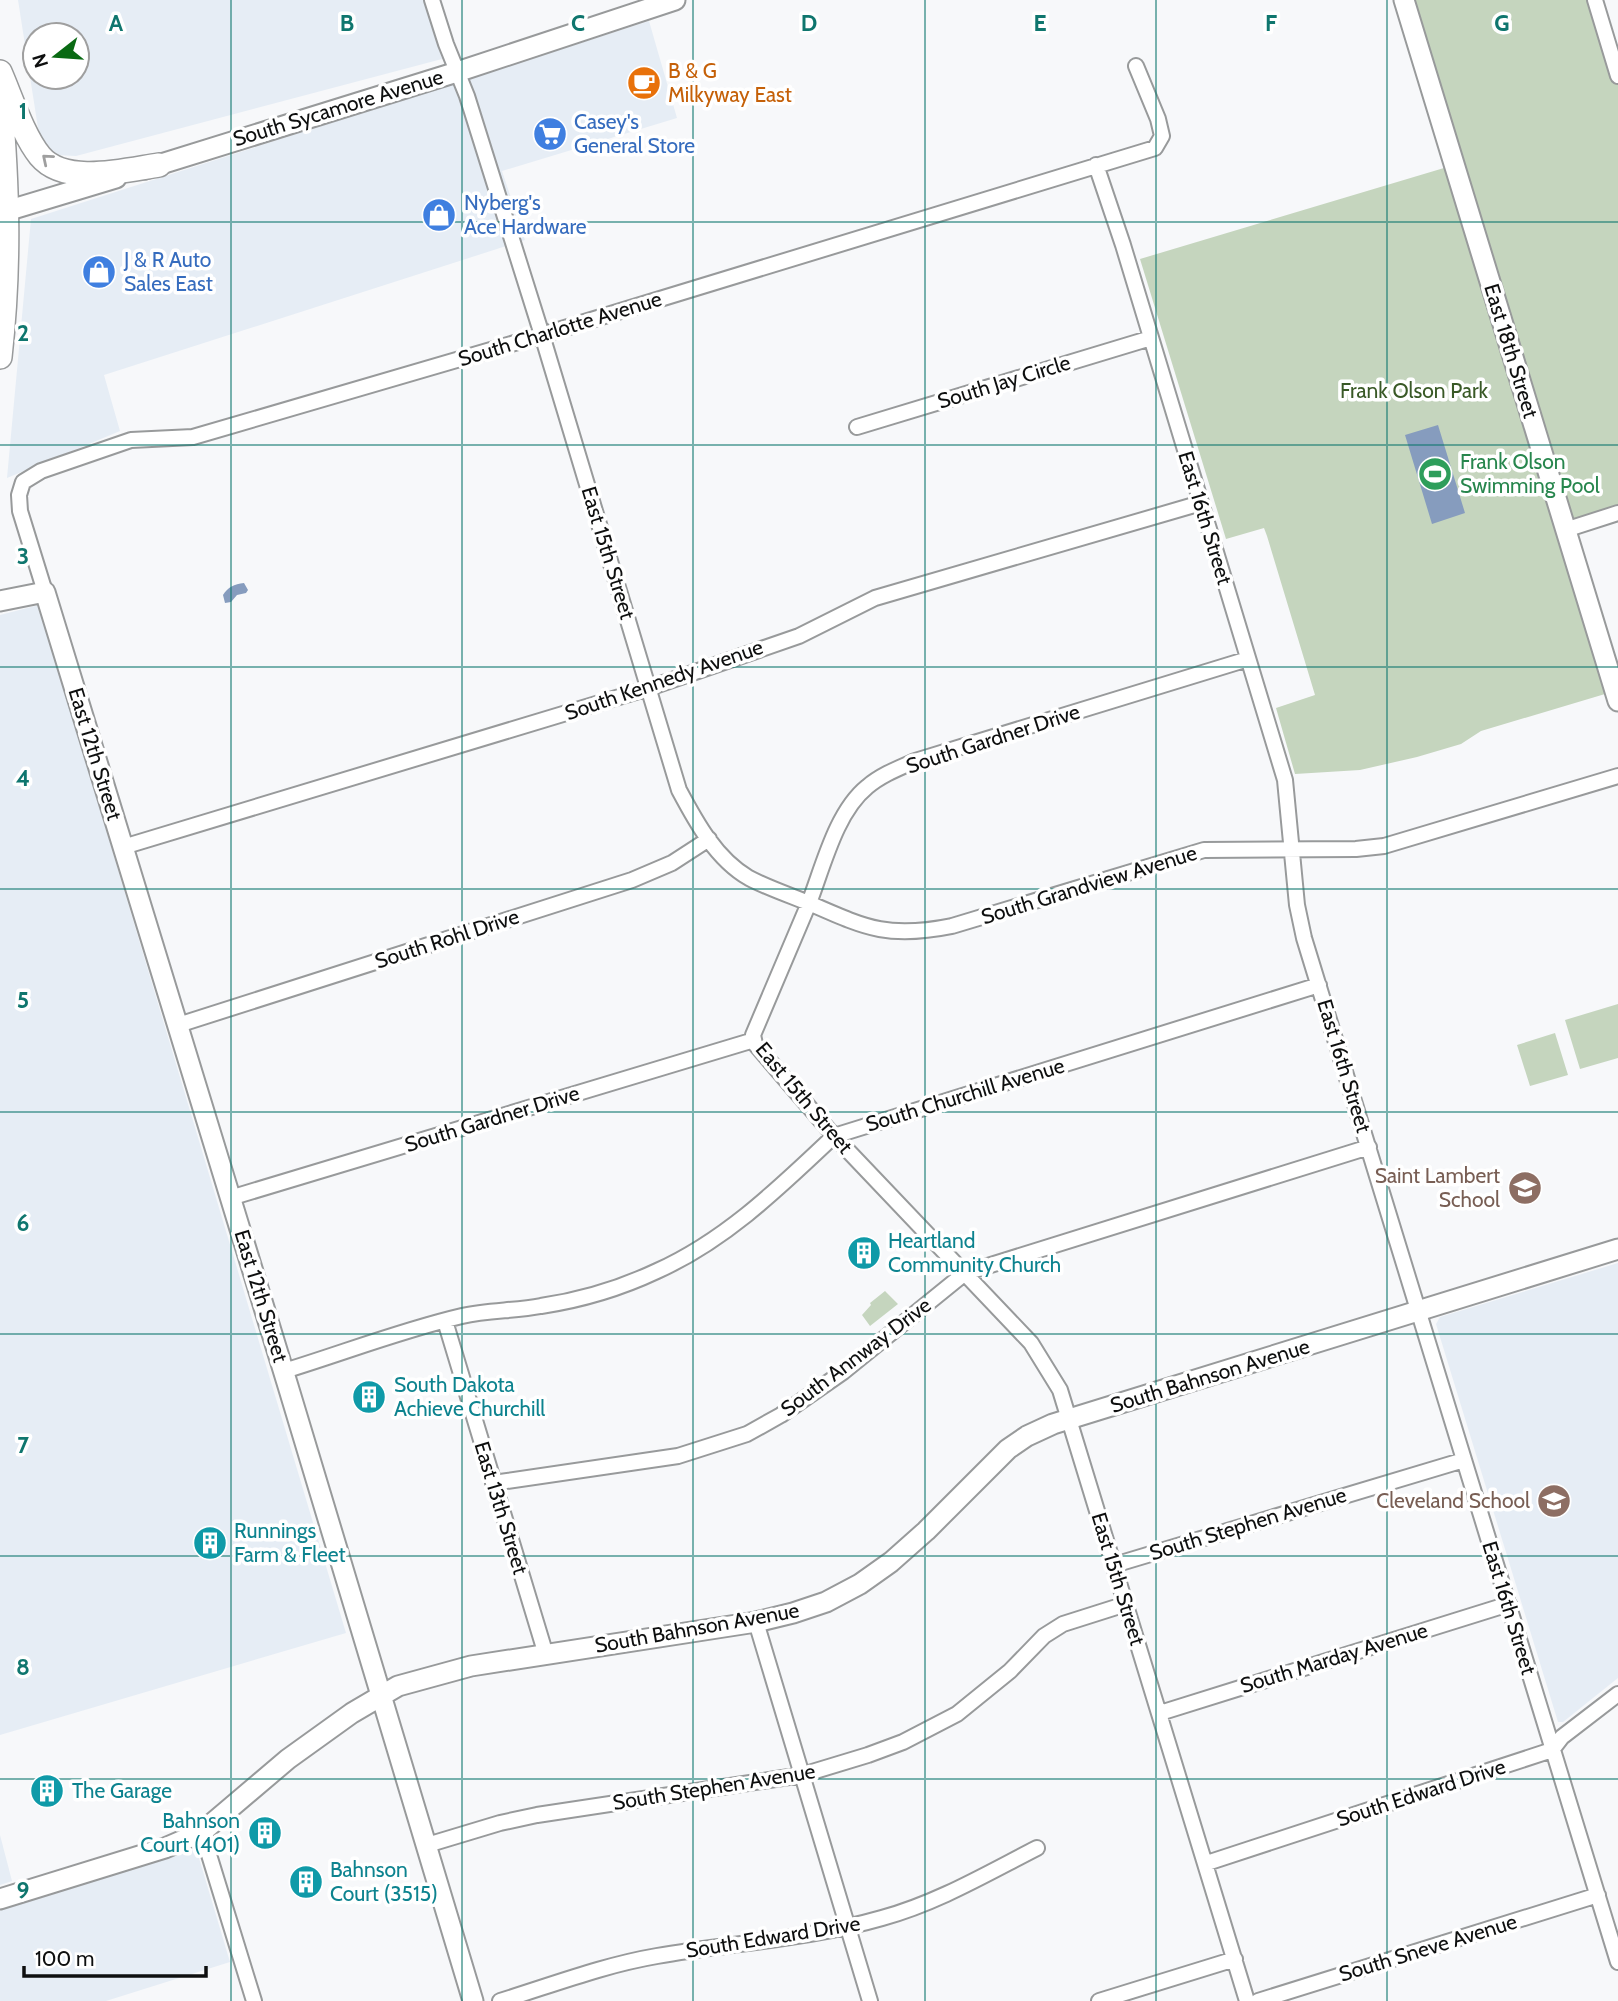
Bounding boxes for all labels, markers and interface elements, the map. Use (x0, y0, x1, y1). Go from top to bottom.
text: A (109, 9, 124, 37)
text: B (340, 9, 354, 37)
text: C (571, 9, 585, 37)
text: D (801, 9, 817, 37)
text: E (1033, 9, 1047, 37)
text: F (1265, 9, 1277, 37)
text: G (1494, 9, 1510, 37)
north arrow (21, 21, 91, 91)
text: N (27, 51, 53, 71)
place label: B & G Milkyway East (668, 58, 792, 107)
street label: South Sycamore Avenue (230, 64, 446, 151)
cafe icon: B & G Milkyway East (625, 64, 663, 102)
text: 1 (19, 97, 27, 125)
place label: Casey's General Store (574, 109, 695, 158)
supermarket icon: Casey's General Store (531, 115, 569, 153)
one-way arrow (42, 155, 54, 168)
place label: Nyberg's Ace Hardware (464, 190, 587, 239)
shop icon: Nyberg's Ace Hardware (420, 196, 458, 234)
place label: J & R Auto Sales East (123, 247, 213, 296)
shop icon: J & R Auto Sales East (80, 253, 118, 291)
street label: East 18th Street (1479, 281, 1544, 421)
street label: South Charlotte Avenue (455, 286, 665, 371)
text: 2 (17, 319, 29, 347)
street label: South Jay Circle (934, 349, 1074, 414)
park label: Frank Olson Park (1340, 378, 1489, 403)
street label: East 16th Street (1173, 448, 1238, 588)
place label: Frank Olson Swimming Pool (1460, 449, 1600, 498)
sports icon: Frank Olson Swimming Pool (1416, 455, 1454, 493)
street label: East 15th Street (576, 483, 641, 622)
text: 3 (17, 542, 29, 570)
street label: South Kennedy Avenue (562, 634, 766, 725)
street label: East 12th Street (63, 685, 127, 823)
street label: South Gardner Drive (903, 699, 1083, 778)
text: 4 (16, 764, 30, 792)
street label: South Grandview Avenue (978, 840, 1200, 929)
street label: South Rohl Drive (372, 903, 522, 974)
text: 5 (17, 986, 29, 1014)
street label: East 16th Street (1312, 996, 1377, 1136)
street label: East 15th Street (751, 1037, 858, 1158)
street label: South Churchill Avenue (863, 1052, 1067, 1137)
street label: South Gardner Drive (402, 1080, 582, 1157)
place label: Saint Lambert School (1375, 1163, 1500, 1212)
school or university icon: Saint Lambert School (1506, 1169, 1544, 1207)
text: 6 (17, 1209, 29, 1237)
street label: East 12th Street (229, 1227, 293, 1365)
place label: Heartland Community Church (888, 1228, 1061, 1277)
building icon: Heartland Community Church (845, 1234, 883, 1272)
street label: South Annway Drive (776, 1292, 936, 1421)
street label: South Bahnson Avenue (1107, 1333, 1313, 1418)
place label: South Dakota Achieve Churchill (394, 1372, 545, 1421)
building icon: South Dakota Achieve Churchill (350, 1378, 388, 1416)
text: 7 (17, 1431, 29, 1459)
street label: East 13th Street (469, 1438, 534, 1577)
street label: South Stephen Avenue (1146, 1482, 1350, 1565)
school or university icon: Cleveland School (1535, 1482, 1573, 1520)
place label: Cleveland School (1376, 1488, 1530, 1513)
street label: East 15th Street (1086, 1509, 1151, 1648)
place label: Runnings Farm & Fleet (234, 1518, 346, 1567)
building icon: Runnings Farm & Fleet (191, 1524, 229, 1562)
street label: East 16th Street (1477, 1538, 1542, 1678)
street label: South Bahnson Avenue (593, 1597, 801, 1658)
street label: South Marday Avenue (1237, 1617, 1431, 1698)
text: 8 (16, 1653, 30, 1681)
street label: South Edward Drive (1333, 1753, 1509, 1832)
street label: South Stephen Avenue (611, 1758, 817, 1815)
building icon: The Garage (28, 1772, 66, 1810)
place label: The Garage (72, 1778, 172, 1803)
place label: Bahnson Court (401) (140, 1808, 240, 1857)
building icon: Bahnson Court (401) (246, 1814, 284, 1852)
place label: Bahnson Court (3515) (330, 1857, 438, 1906)
building icon: Bahnson Court (3515) (287, 1863, 325, 1901)
text: 9 (17, 1876, 29, 1904)
street label: South Sneve Avenue (1336, 1908, 1520, 1986)
street label: South Edward Drive (684, 1910, 862, 1963)
scale bar (24, 1934, 206, 1978)
text: 100 m (35, 1946, 94, 1971)

